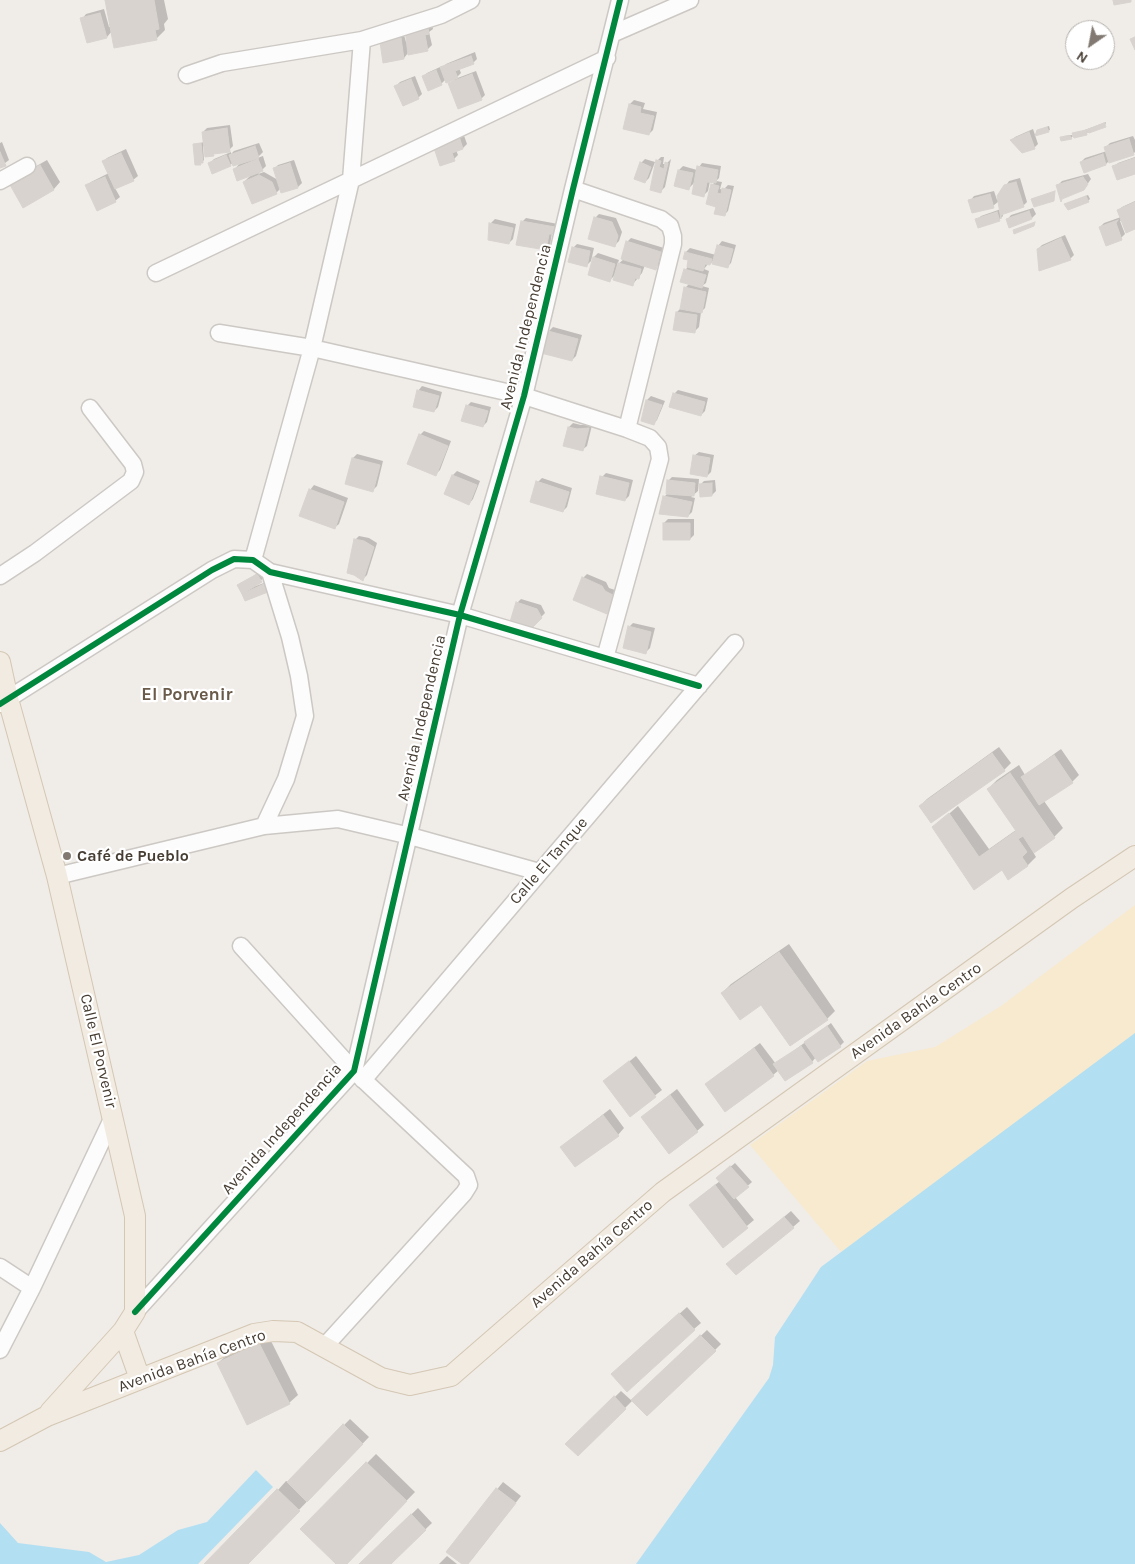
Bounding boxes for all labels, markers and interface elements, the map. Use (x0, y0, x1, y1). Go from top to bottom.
north arrow (1065, 20, 1115, 70)
text: N (1073, 47, 1091, 67)
street label: Avenida Independencia (496, 242, 556, 412)
street label: Avenida Independencia (394, 633, 450, 803)
district label: El Porvenir (141, 684, 233, 706)
street label: Calle El Tanque (506, 813, 592, 909)
place label: Café de Pueblo (77, 846, 189, 866)
marker: Café de Pueblo (61, 850, 73, 862)
street label: Avenida Bahía Centro (847, 959, 985, 1063)
street label: Calle El Porvenir (76, 992, 120, 1110)
street label: Avenida Independencia (218, 1059, 346, 1199)
street label: Avenida Bahía Centro (527, 1196, 657, 1312)
street label: Avenida Bahía Centro (116, 1325, 268, 1397)

